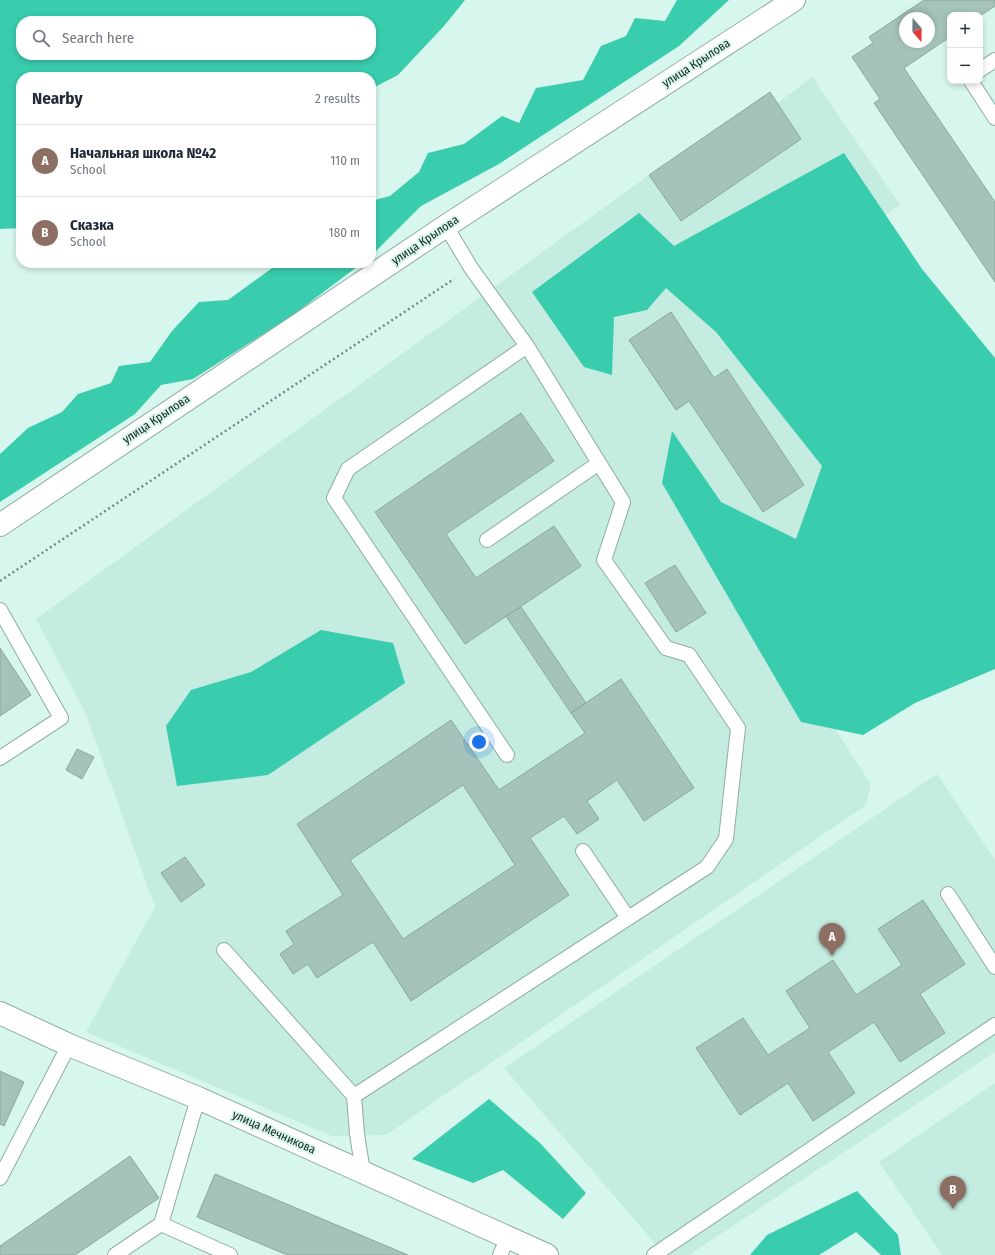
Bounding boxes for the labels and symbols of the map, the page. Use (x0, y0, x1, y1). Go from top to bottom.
north arrow (899, 12, 935, 48)
street label: улица Крылова (660, 36, 733, 90)
street label: улица Крылова (389, 212, 461, 268)
street label: улица Крылова (120, 391, 192, 447)
your location (469, 732, 489, 752)
pin: A (819, 923, 845, 956)
street label: улица Мечникова (230, 1107, 318, 1157)
pin: B (940, 1176, 966, 1209)

